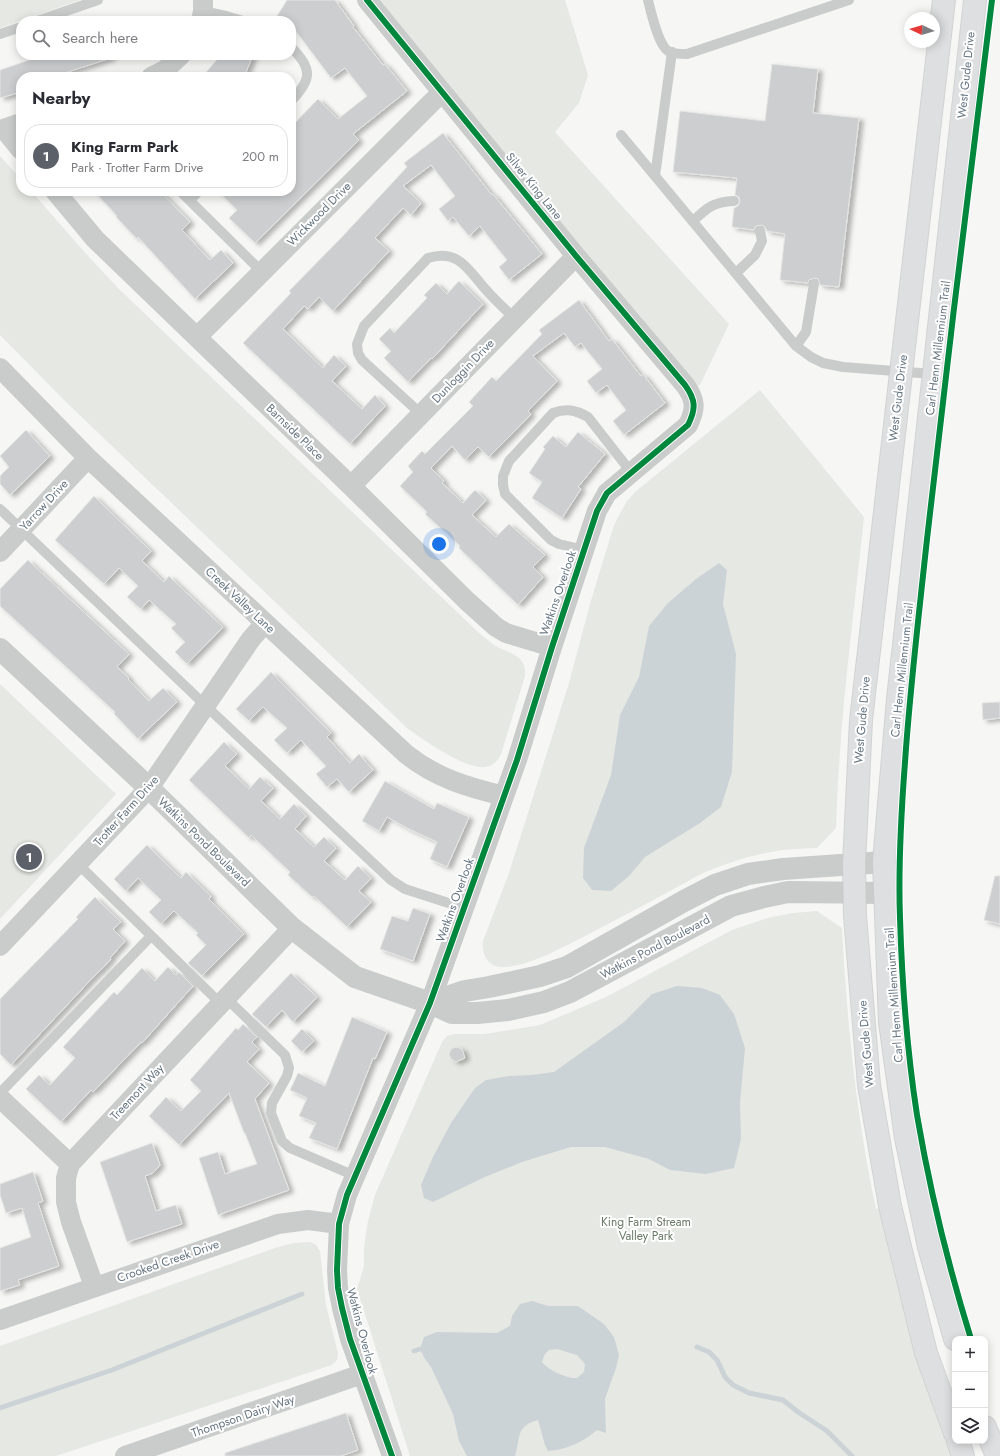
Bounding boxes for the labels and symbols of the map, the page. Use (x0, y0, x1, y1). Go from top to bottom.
north arrow (904, 12, 940, 48)
street label: West Gude Drive (952, 31, 980, 119)
street label: Silver King Lane (501, 149, 567, 223)
street label: Wickwood Drive (283, 178, 355, 250)
street label: Carl Henn Millennium Trail (921, 280, 955, 416)
street label: Dunloggin Drive (428, 335, 498, 407)
street label: West Gude Drive (884, 354, 912, 442)
street label: Barnside Place (262, 400, 328, 464)
street label: Yarrow Drive (16, 475, 72, 535)
your location (429, 534, 449, 554)
street label: Watkins Overlook (535, 547, 581, 638)
street label: Creek Valley Lane (201, 563, 279, 637)
street label: Carl Henn Millennium Trail (886, 602, 918, 738)
street label: West Gude Drive (849, 676, 875, 764)
street label: Trotter Farm Drive (89, 772, 163, 850)
street label: Watkins Pond Boulevard (154, 793, 254, 891)
pin: 1 (16, 842, 42, 872)
street label: Watkins Overlook (431, 855, 479, 945)
street label: Watkins Pond Boulevard (597, 910, 713, 984)
street label: Carl Henn Millennium Trail (880, 927, 908, 1063)
street label: West Gude Drive (853, 1000, 879, 1088)
street label: Treemont Way (106, 1059, 168, 1124)
park label: King Farm Stream Valley Park (601, 1213, 691, 1245)
street label: Crooked Creek Drive (114, 1235, 222, 1287)
street label: Watkins Overlook (342, 1286, 382, 1377)
street label: Thompson Dairy Way (189, 1390, 298, 1442)

